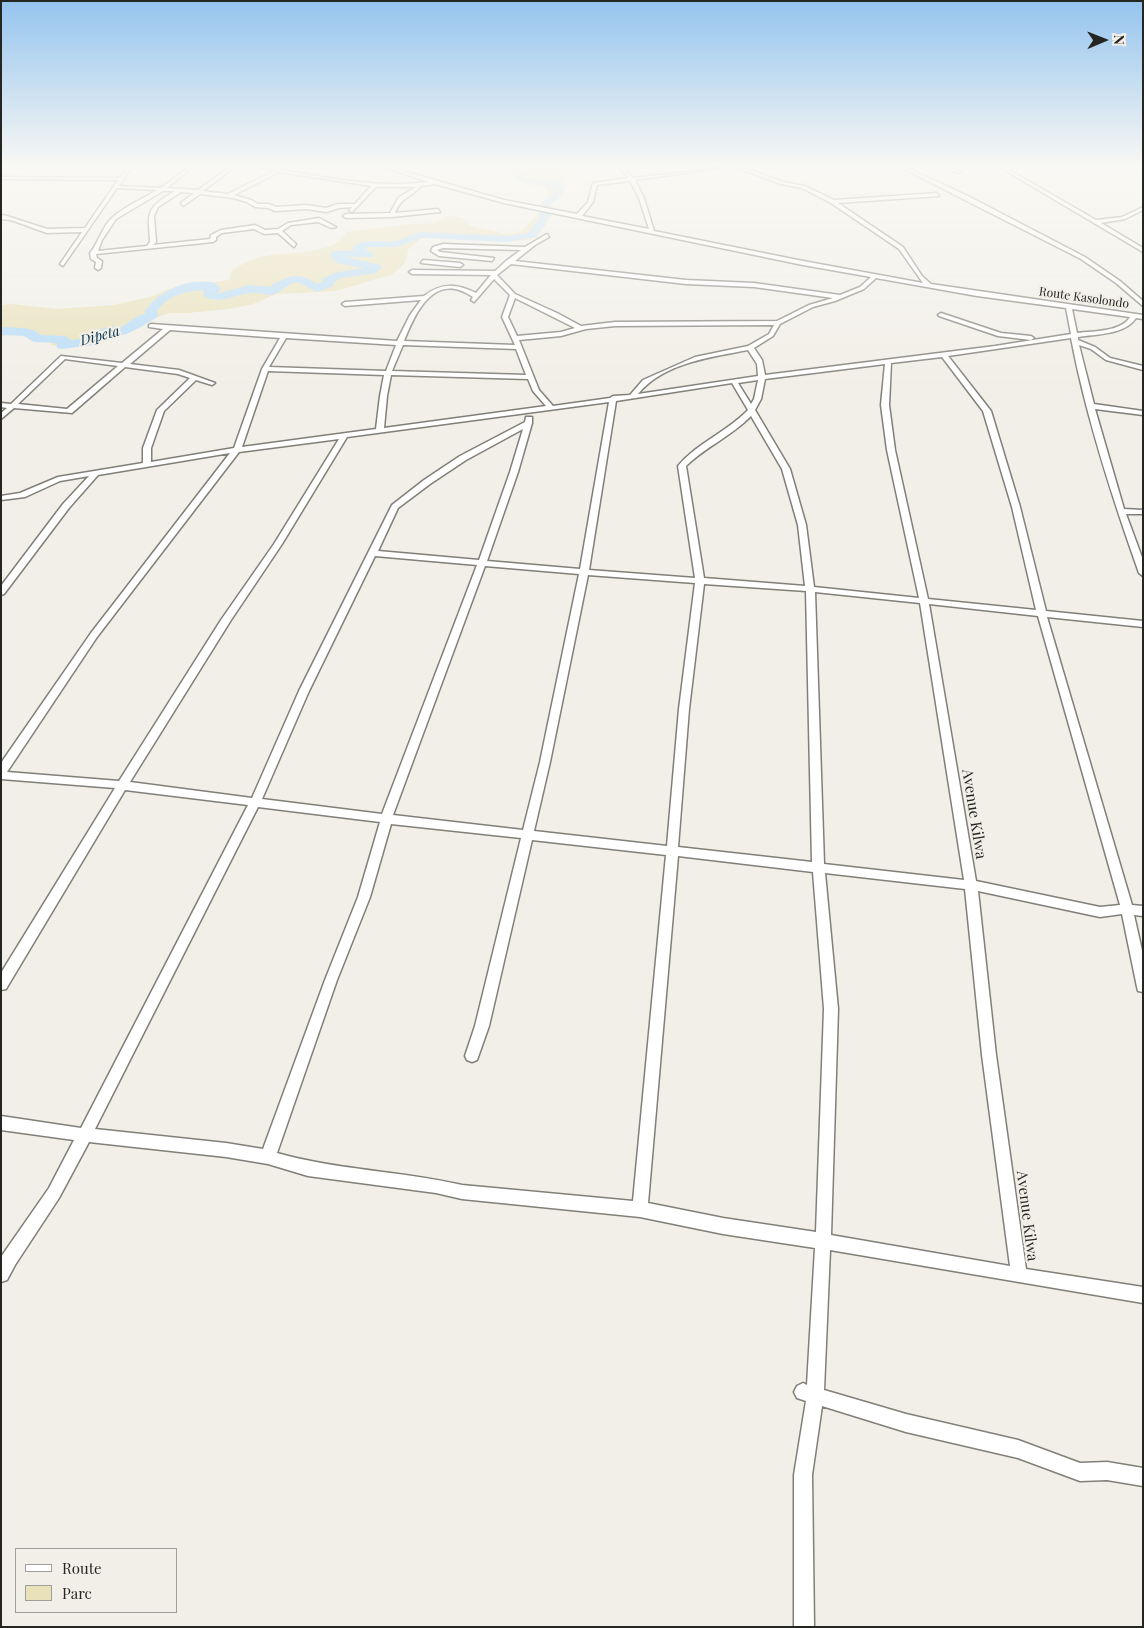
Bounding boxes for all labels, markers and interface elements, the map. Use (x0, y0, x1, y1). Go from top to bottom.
north arrow (1079, 15, 1129, 65)
text: N (1110, 35, 1129, 45)
street label: Route Kasolondo (1038, 285, 1130, 311)
water label: Dipeta (78, 323, 122, 349)
street label: Avenue Kilwa (958, 768, 990, 860)
street label: Avenue Kilwa (1013, 1170, 1041, 1262)
legend (15, 1548, 178, 1613)
text: Route (62, 1558, 102, 1578)
text: Parc (62, 1583, 92, 1603)

